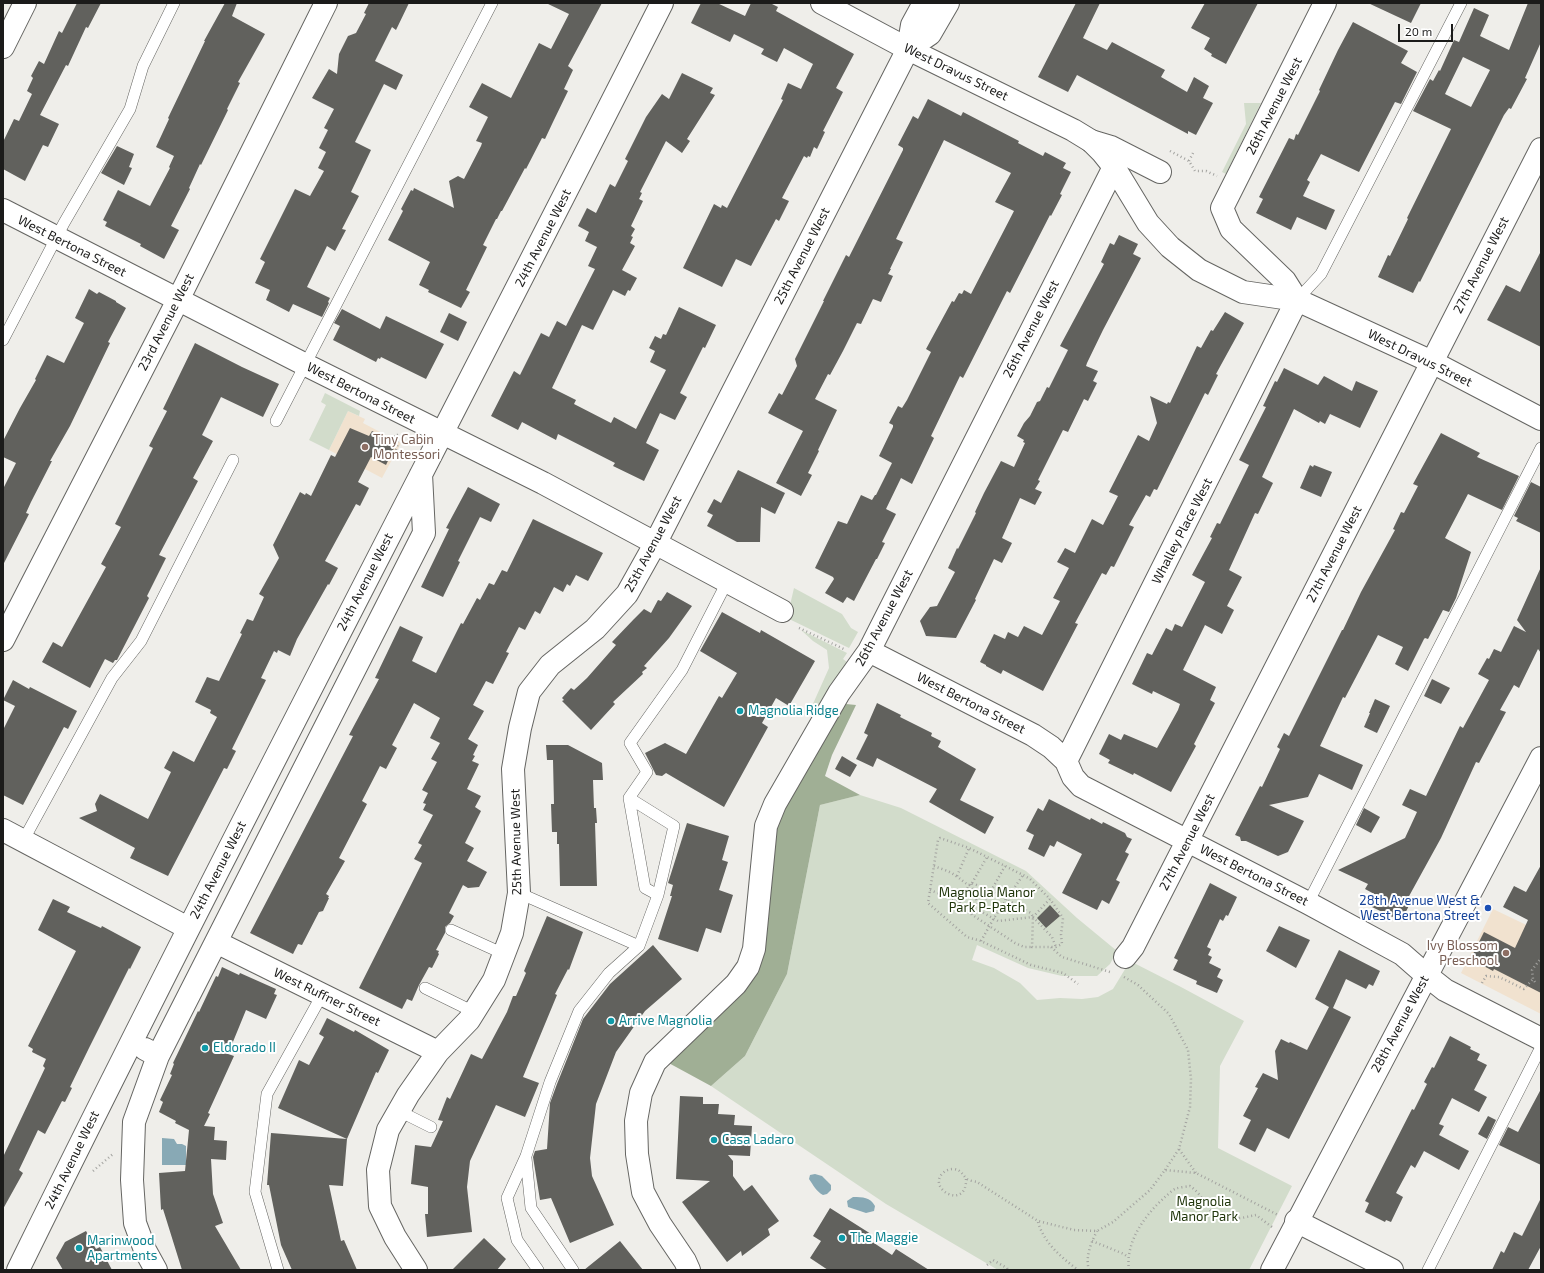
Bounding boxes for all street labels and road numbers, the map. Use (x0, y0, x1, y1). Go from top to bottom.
street label: West Dravus Street (901, 40, 1011, 104)
street label: 26th Avenue West (1243, 55, 1305, 157)
street label: 24th Avenue West (512, 186, 574, 290)
street label: 25th Avenue West (771, 205, 833, 307)
street label: West Bertona Street (15, 212, 129, 280)
street label: 27th Avenue West (1450, 214, 1512, 316)
street label: 23rd Avenue West (135, 271, 197, 373)
street label: 26th Avenue West (1000, 278, 1062, 380)
street label: West Dravus Street (1365, 326, 1475, 390)
street label: West Bertona Street (304, 359, 418, 427)
street label: Whalley Place West (1149, 475, 1215, 587)
street label: 25th Avenue West (621, 493, 685, 595)
street label: 27th Avenue West (1303, 503, 1365, 605)
street label: 24th Avenue West (334, 530, 396, 634)
street label: 26th Avenue West (852, 567, 916, 669)
street label: West Bertona Street (914, 669, 1028, 737)
street label: 25th Avenue West (507, 788, 525, 896)
street label: 27th Avenue West (1156, 791, 1218, 893)
street label: 24th Avenue West (187, 818, 249, 922)
street label: West Bertona Street (1197, 841, 1311, 909)
street label: West Ruffner Street (271, 964, 383, 1030)
street label: 28th Avenue West (1368, 973, 1432, 1075)
street label: 24th Avenue West (41, 1108, 103, 1212)

